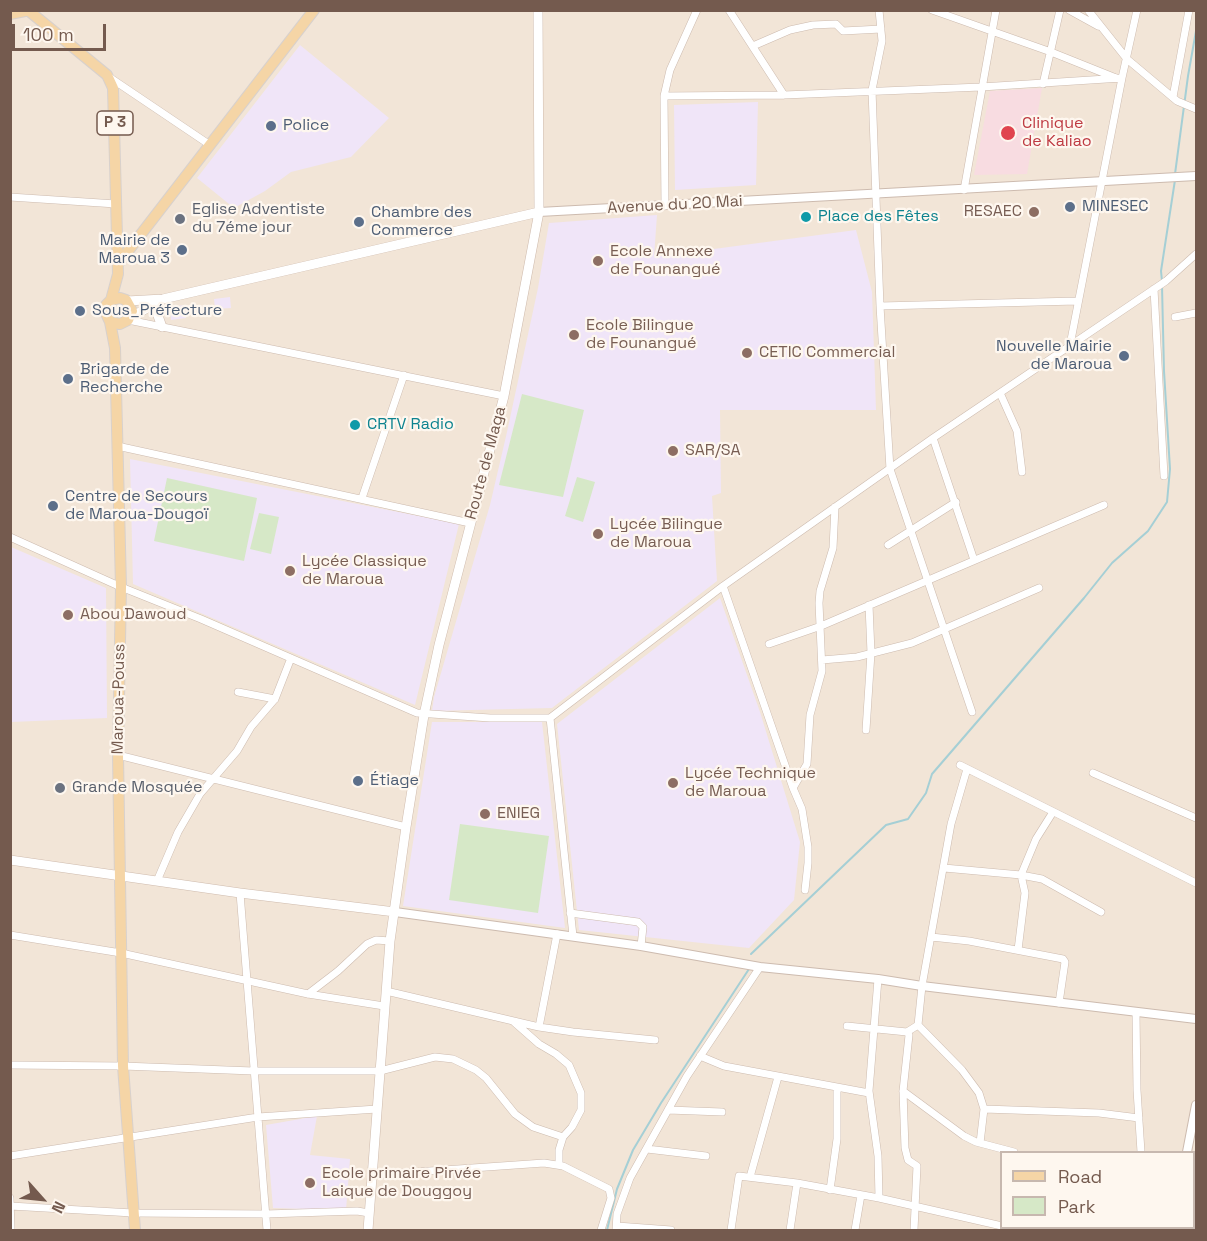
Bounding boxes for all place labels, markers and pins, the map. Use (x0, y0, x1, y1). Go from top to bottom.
place label: Clinique de Kaliao (1022, 114, 1092, 152)
place label: Police (283, 116, 329, 136)
marker: Police (264, 119, 278, 133)
marker: Clinique de Kaliao (999, 124, 1017, 142)
place label: MINESEC (1082, 197, 1148, 217)
place label: Eglise Adventiste du 7éme jour (192, 200, 325, 238)
marker: MINESEC (1063, 200, 1077, 214)
place label: RESAEC (964, 202, 1022, 222)
place label: Chambre des Commerce (371, 203, 472, 241)
marker: RESAEC (1027, 205, 1041, 219)
place label: Place des Fêtes (818, 207, 939, 227)
marker: Place des Fêtes (799, 210, 813, 224)
marker: Eglise Adventiste du 7éme jour (173, 212, 187, 226)
marker: Chambre des Commerce (352, 215, 366, 229)
place label: Mairie de Maroua 3 (99, 231, 170, 269)
place label: Ecole Annexe de Founangué (610, 242, 720, 280)
marker: Mairie de Maroua 3 (175, 243, 189, 257)
marker: Ecole Annexe de Founangué (591, 254, 605, 268)
place label: Sous_Préfecture (92, 301, 222, 321)
marker: Sous_Préfecture (73, 304, 87, 318)
place label: Ecole Bilingue de Founangué (586, 316, 696, 354)
marker: Ecole Bilingue de Founangué (567, 328, 581, 342)
place label: Nouvelle Mairie de Maroua (996, 337, 1112, 375)
place label: CETIC Commercial (759, 343, 895, 363)
marker: CETIC Commercial (740, 346, 754, 360)
marker: Nouvelle Mairie de Maroua (1117, 349, 1131, 363)
place label: Brigarde de Recherche (80, 360, 169, 398)
marker: Brigarde de Recherche (61, 372, 75, 386)
place label: CRTV Radio (367, 415, 454, 435)
marker: CRTV Radio (348, 418, 362, 432)
place label: SAR/SA (685, 441, 741, 461)
marker: SAR/SA (666, 444, 680, 458)
place label: Centre de Secours de Maroua-Dougoï (65, 487, 208, 525)
marker: Centre de Secours de Maroua-Dougoï (46, 499, 60, 513)
place label: Lycée Bilingue de Maroua (610, 515, 723, 553)
marker: Lycée Bilingue de Maroua (591, 527, 605, 541)
place label: Lycée Classique de Maroua (302, 552, 427, 590)
marker: Lycée Classique de Maroua (283, 564, 297, 578)
place label: Abou Dawoud (80, 605, 186, 625)
marker: Abou Dawoud (61, 608, 75, 622)
place label: Lycée Technique de Maroua (685, 764, 816, 802)
place label: Étiage (370, 771, 419, 791)
marker: Étiage (351, 774, 365, 788)
marker: Lycée Technique de Maroua (666, 776, 680, 790)
place label: Grande Mosquée (72, 778, 202, 798)
marker: Grande Mosquée (53, 781, 67, 795)
place label: ENIEG (497, 804, 540, 824)
marker: ENIEG (478, 807, 492, 821)
place label: Ecole primaire Pirvée Laique de Douggoy (322, 1164, 481, 1202)
marker: Ecole primaire Pirvée Laique de Douggoy (303, 1176, 317, 1190)

